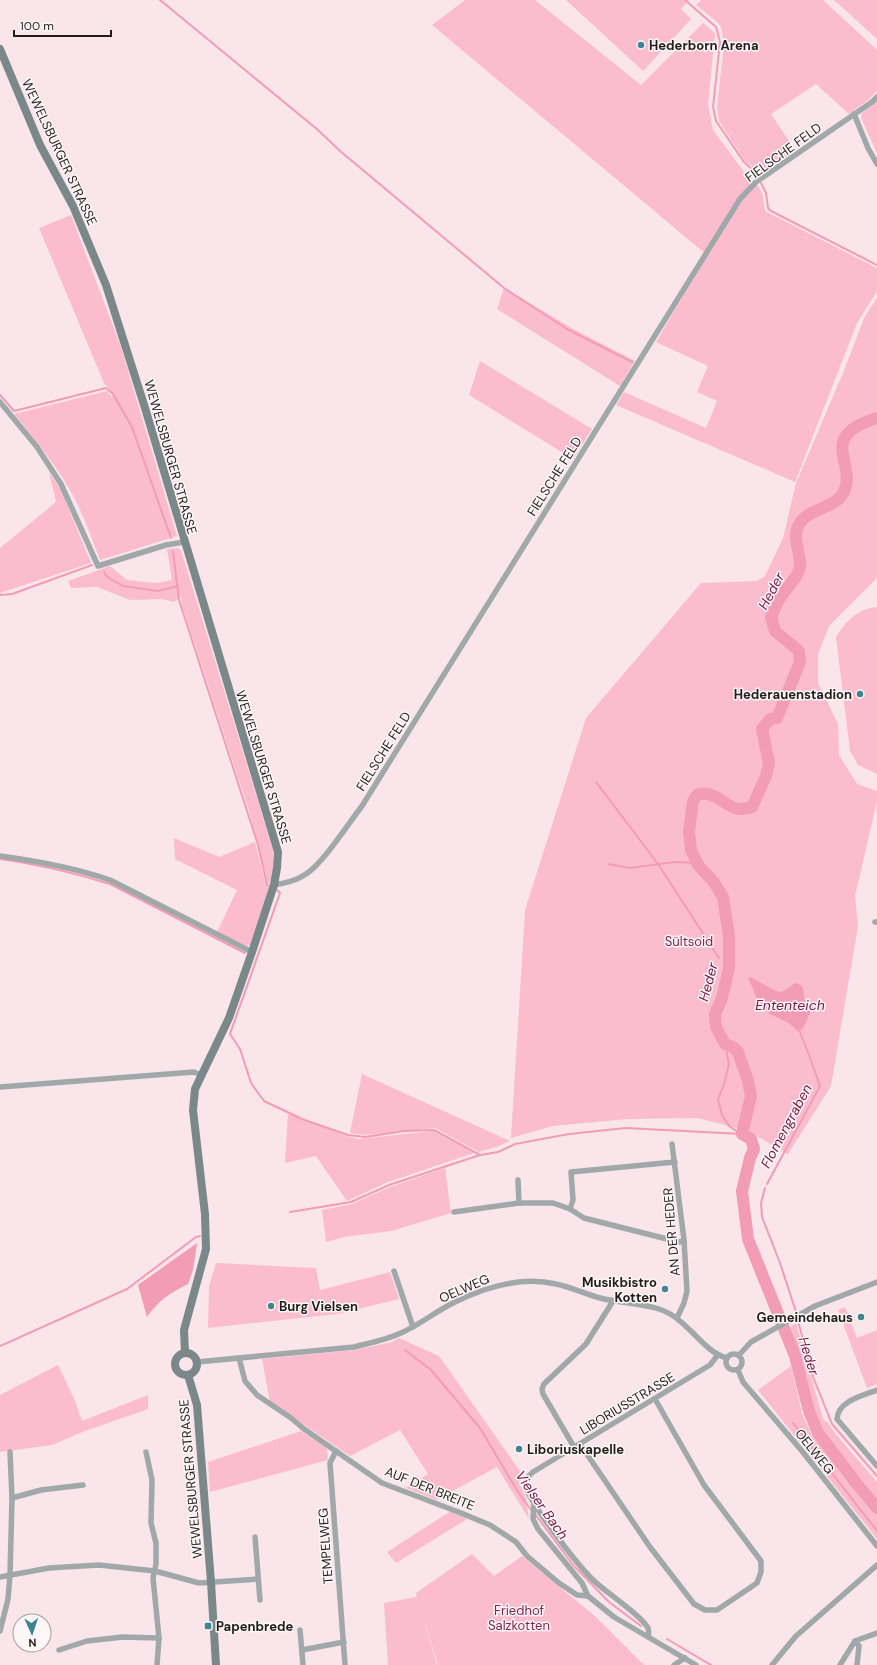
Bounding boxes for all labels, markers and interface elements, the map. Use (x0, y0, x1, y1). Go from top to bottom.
scale bar (14, 12, 111, 38)
text: 100 m (20, 18, 54, 34)
place label: Hederborn Arena (649, 37, 759, 54)
marker: Hederborn Arena (636, 40, 646, 50)
street label: WEWELSBURGER STRASSE (18, 76, 101, 228)
street label: FIELSCHE FELD (742, 119, 825, 186)
street label: WEWELSBURGER STRASSE (140, 378, 201, 536)
street label: FIELSCHE FELD (523, 433, 586, 519)
water label: Heder (754, 569, 789, 613)
place label: Hederauenstadion (734, 686, 852, 703)
street label: WEWELSBURGER STRASSE (232, 688, 295, 846)
marker: Hederauenstadion (855, 689, 865, 699)
street label: FIELSCHE FELD (352, 708, 415, 794)
park label: Sültsoid (665, 933, 713, 950)
water label: Heder (694, 960, 722, 1003)
water label: Ententeich (755, 996, 825, 1014)
water label: Flomengraben (756, 1081, 816, 1171)
street label: AN DER HEDER (659, 1187, 684, 1277)
street label: OELWEG (436, 1270, 492, 1307)
place label: Musikbistro Kotten (582, 1274, 657, 1306)
marker: Musikbistro Kotten (660, 1284, 670, 1294)
place label: Burg Vielsen (279, 1298, 358, 1315)
marker: Burg Vielsen (266, 1301, 276, 1311)
place label: Gemeindehaus (757, 1309, 853, 1326)
marker: Gemeindehaus (856, 1312, 866, 1322)
water label: Heder (795, 1335, 824, 1378)
street label: LIBORIUSSTRASSE (577, 1368, 678, 1439)
street label: WEWELSBURGER STRASSE (175, 1399, 206, 1559)
street label: OELWEG (791, 1425, 838, 1477)
place label: Liboriuskapelle (527, 1441, 624, 1458)
marker: Liboriuskapelle (514, 1444, 524, 1454)
street label: AUF DER BREITE (382, 1463, 477, 1514)
water label: Vielser Bach (512, 1467, 572, 1543)
street label: TEMPELWEG (314, 1507, 337, 1585)
park label: Friedhof Salzkotten (488, 1602, 550, 1634)
north arrow (12, 1613, 52, 1653)
place label: Papenbrede (216, 1618, 294, 1635)
marker: Papenbrede (203, 1621, 213, 1631)
text: N (28, 1636, 37, 1650)

